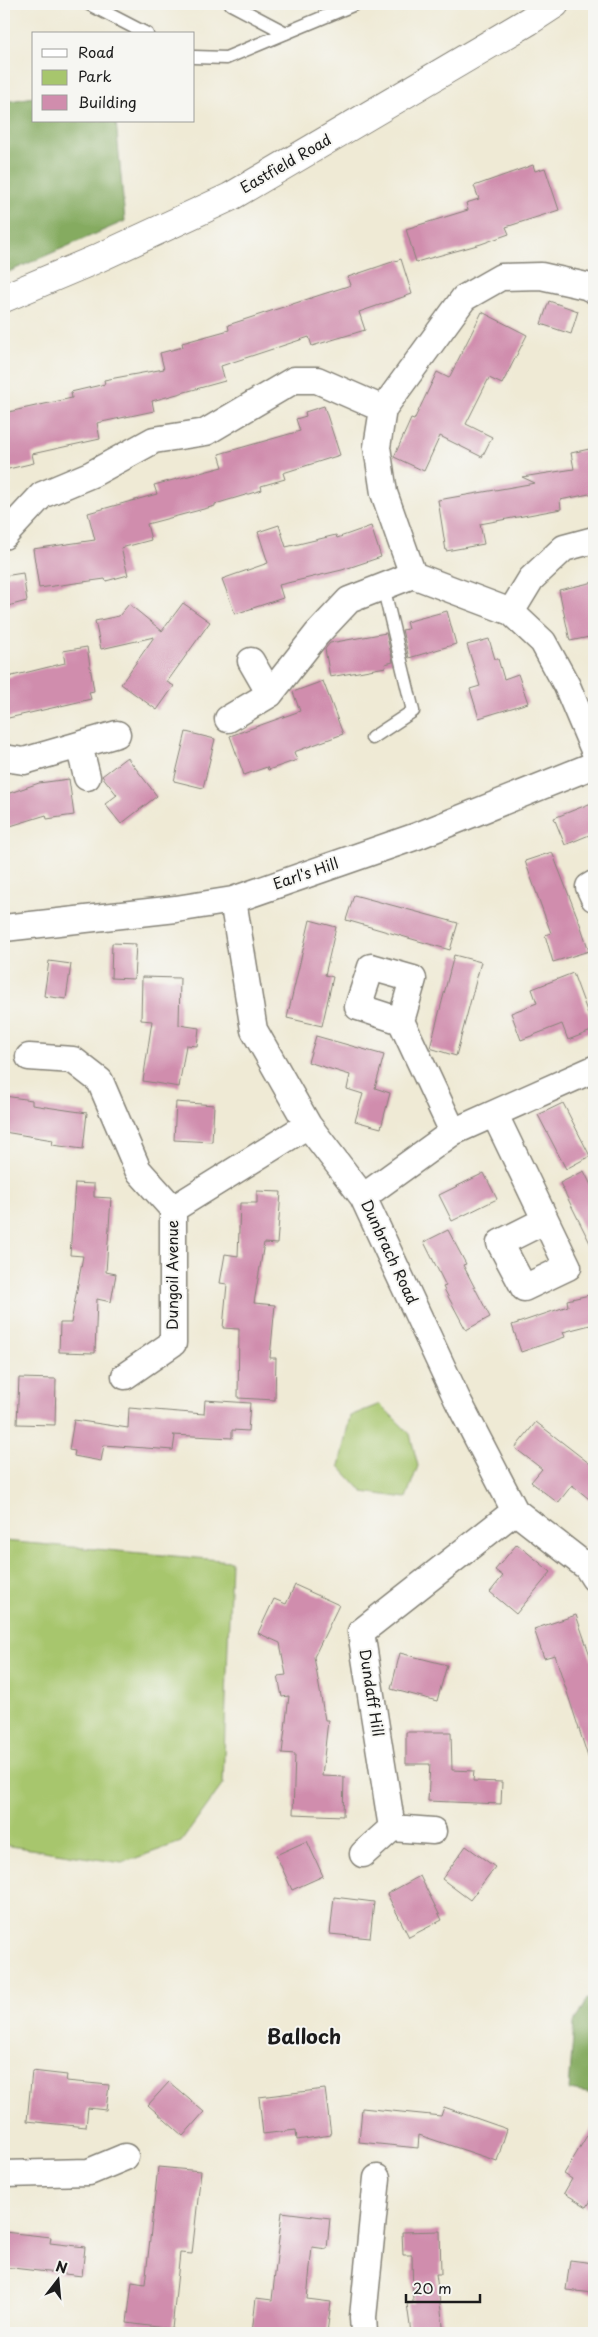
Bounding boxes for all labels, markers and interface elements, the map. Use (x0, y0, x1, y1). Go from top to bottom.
legend (32, 32, 195, 122)
text: Road (78, 40, 114, 63)
text: Park (78, 64, 112, 87)
text: Building (78, 90, 137, 113)
street label: Eastfield Road (235, 127, 335, 198)
street label: Earl's Hill (270, 851, 341, 894)
street label: Dunbrach Road (356, 1195, 425, 1308)
street label: Dungoil Avenue (160, 1220, 183, 1330)
street label: Dundaff Hill (354, 1648, 391, 1738)
district label: Balloch (267, 2021, 341, 2051)
north arrow (32, 2254, 82, 2304)
text: N (53, 2255, 70, 2279)
scale bar (406, 2272, 479, 2304)
text: 20 m (413, 2276, 452, 2299)

